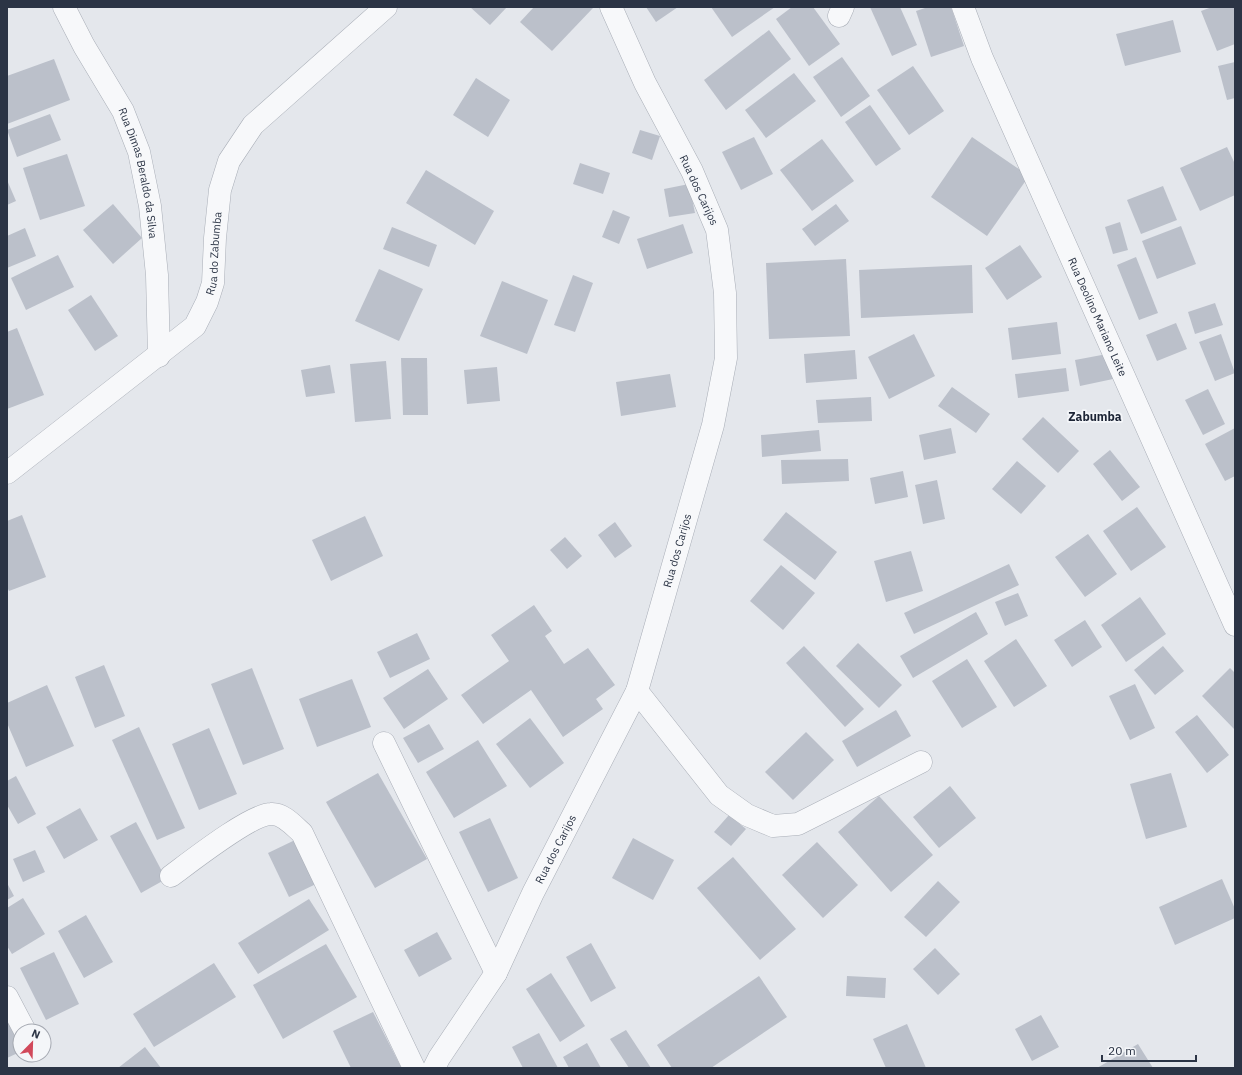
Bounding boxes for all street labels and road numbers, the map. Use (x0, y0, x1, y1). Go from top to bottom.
street label: Rua Dimas Beraldo da Silva (115, 106, 160, 239)
street label: Rua dos Carijos (677, 153, 721, 227)
street label: Rua do Zabumba (203, 211, 225, 297)
street label: Rua Deolino Mariano Leite (1065, 255, 1130, 379)
street label: Rua dos Carijos (660, 512, 694, 589)
street label: Rua dos Carijos (532, 812, 579, 886)

